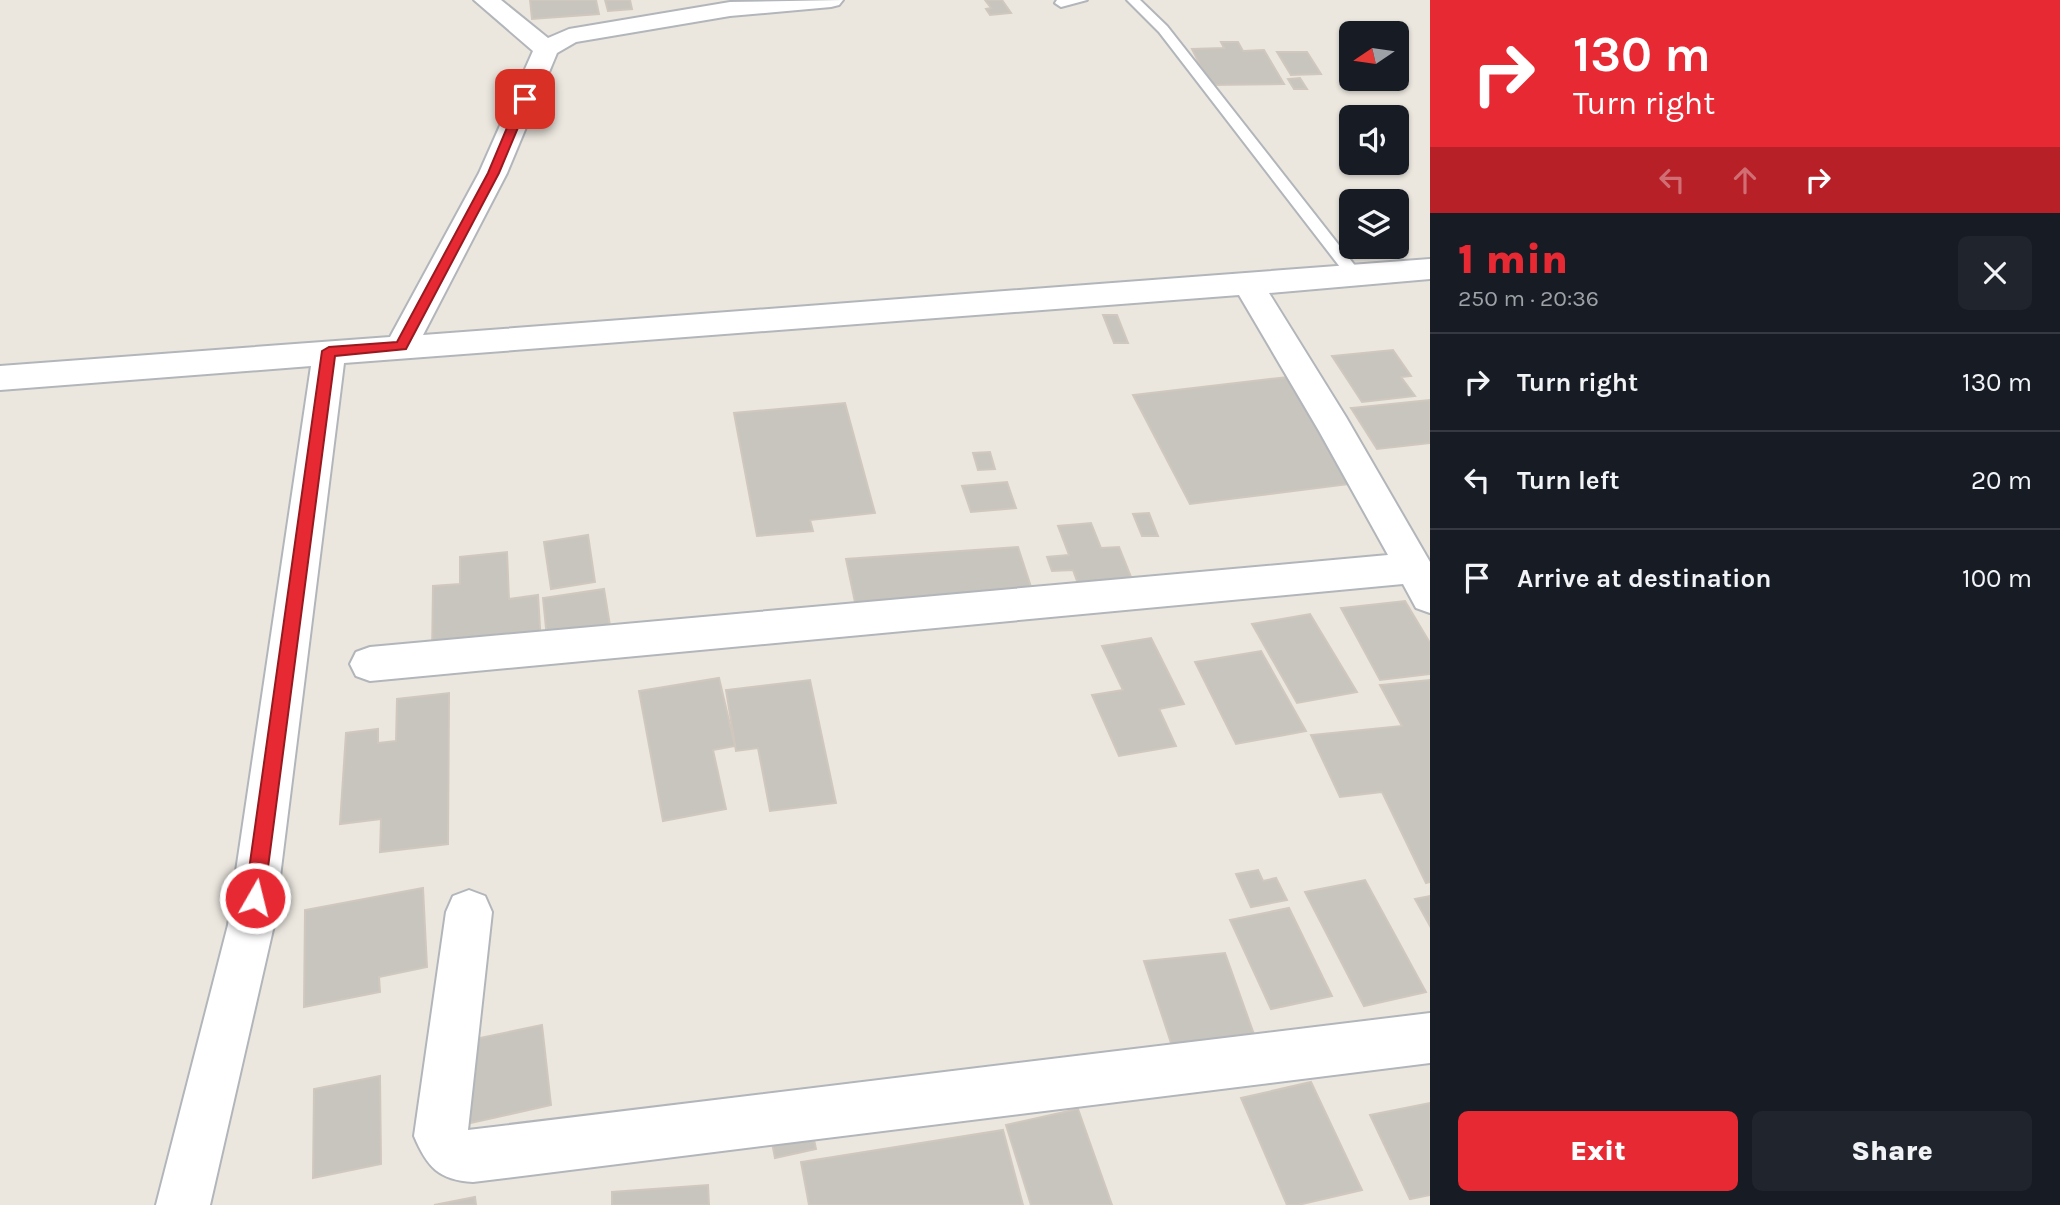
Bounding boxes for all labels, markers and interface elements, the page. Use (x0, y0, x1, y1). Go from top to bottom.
north arrow (1339, 21, 1409, 91)
map controls (1339, 21, 1409, 259)
text: 130 m (1573, 26, 1711, 83)
icon: right (1458, 28, 1549, 119)
pin (495, 69, 555, 129)
icon: arrive (506, 80, 544, 118)
text: Turn right (1573, 85, 1715, 122)
button: sound (1339, 105, 1409, 175)
icon: left (1653, 161, 1691, 199)
icon: ahead (1726, 161, 1764, 199)
icon: right (1799, 161, 1837, 199)
button: layers (1339, 189, 1409, 259)
text: 1 min (1458, 234, 1568, 284)
button: close (1958, 236, 2032, 310)
text: 250 m · 20:36 (1458, 285, 1599, 312)
icon: right (1458, 363, 1496, 401)
text: Turn right (1517, 367, 1638, 398)
text: 130 m (1962, 367, 2032, 398)
icon: left (1458, 461, 1496, 499)
text: Turn left (1517, 465, 1619, 496)
text: 20 m (1971, 465, 2032, 496)
icon: arrive (1458, 559, 1496, 597)
text: Arrive at destination (1517, 563, 1771, 594)
text: 100 m (1962, 563, 2032, 594)
position arrow (218, 861, 292, 935)
button: Exit (1458, 1111, 1738, 1191)
button: Share (1752, 1111, 2032, 1191)

